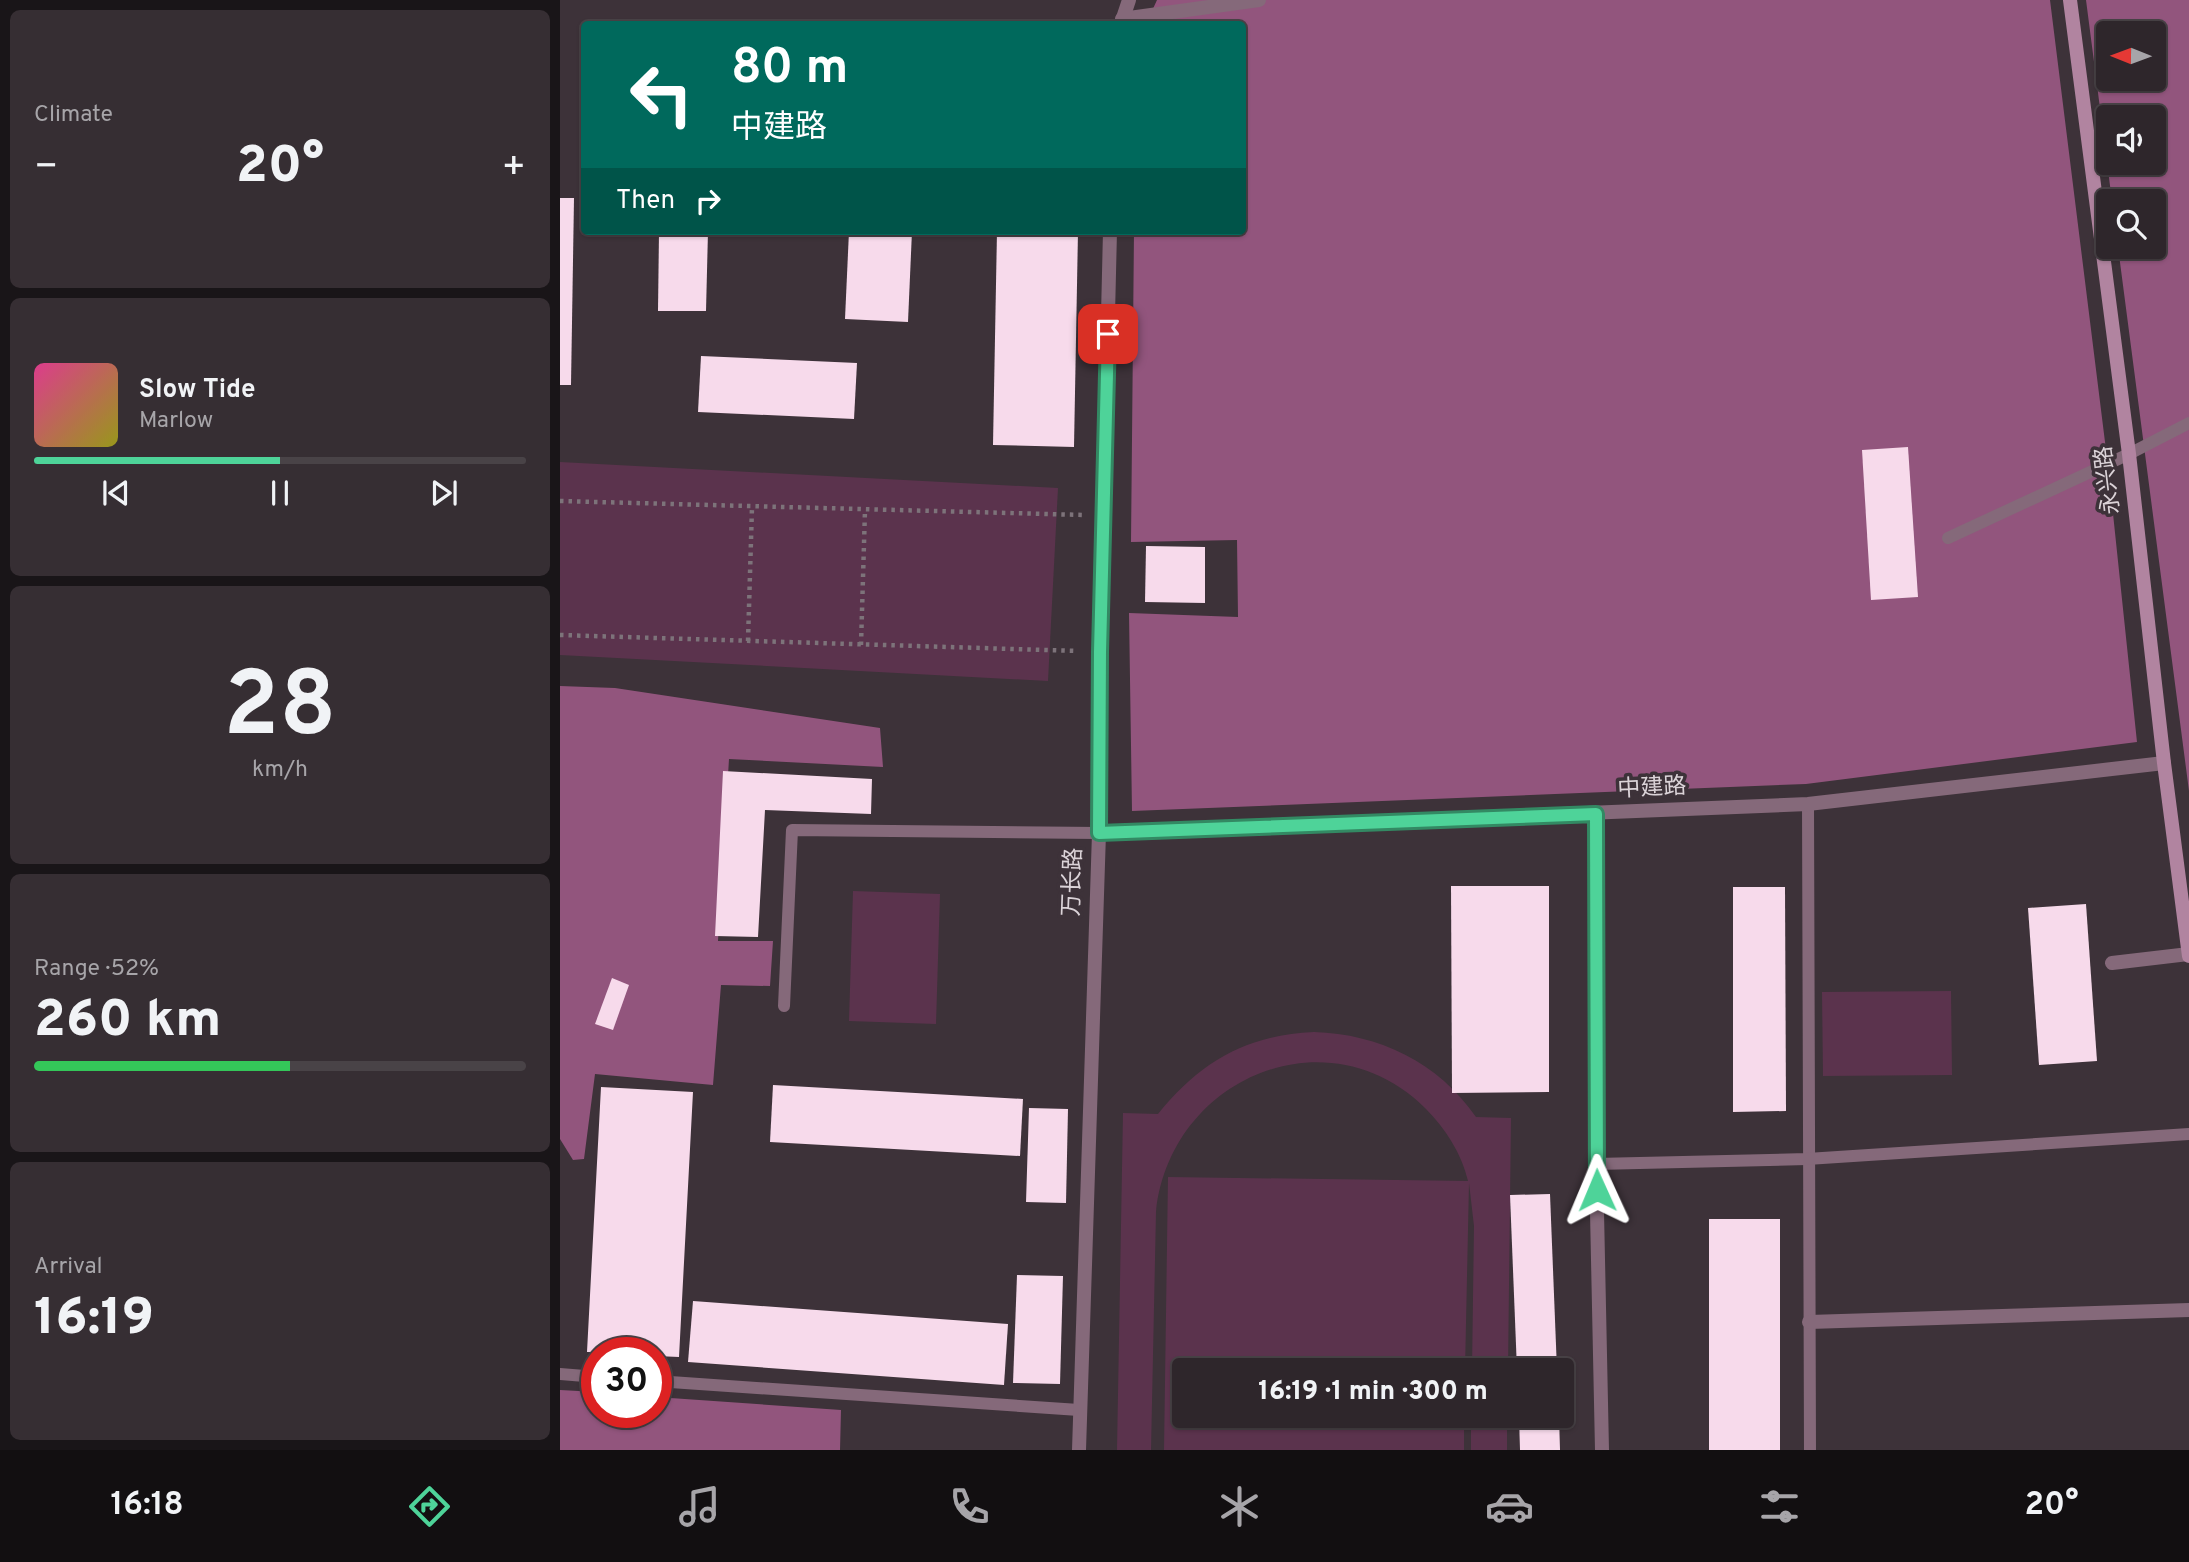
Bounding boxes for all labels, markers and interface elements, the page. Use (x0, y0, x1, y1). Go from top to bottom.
north arrow (2096, 21, 2166, 91)
map controls (2096, 21, 2166, 259)
text: 80 m (731, 39, 848, 101)
icon: left (616, 49, 707, 140)
text: Climate (34, 101, 113, 130)
button: sound (2096, 105, 2166, 175)
text: 中建路 (731, 109, 827, 149)
text: 20° (236, 135, 324, 201)
text: − (34, 144, 59, 193)
text: + (501, 144, 526, 193)
icon: right (689, 182, 727, 220)
text: Then (616, 185, 675, 218)
button: search (2096, 189, 2166, 259)
pin (1078, 304, 1138, 364)
icon: arrive (1089, 315, 1127, 353)
text: Slow Tide (139, 374, 256, 407)
text: Marlow (139, 407, 213, 436)
street label: 永兴路 (2090, 444, 2128, 516)
icon: previous (97, 474, 135, 512)
icon: pause (261, 474, 299, 512)
icon: next (425, 474, 463, 512)
text: 28 (224, 653, 336, 768)
text: km/h (252, 756, 308, 785)
street label: 中建路 (1617, 773, 1687, 805)
street label: 万长路 (1058, 847, 1090, 917)
text: Range · 52% (34, 955, 159, 984)
text: 260 km (34, 989, 221, 1055)
position arrow (1560, 1153, 1634, 1227)
text: Arrival (34, 1253, 103, 1282)
text: 16:19 (34, 1287, 154, 1353)
speed limit sign: 30 (581, 1337, 672, 1428)
text: 16:19 · 1 min · 300 m (1258, 1376, 1488, 1409)
icon: directions (405, 1482, 454, 1531)
icon: music (675, 1482, 724, 1531)
icon: phone (945, 1482, 994, 1531)
icon: climate (1215, 1482, 1264, 1531)
icon: car (1485, 1482, 1534, 1531)
icon: filters (1755, 1482, 1804, 1531)
text: 16:18 (110, 1486, 184, 1526)
text: 20° (2025, 1486, 2078, 1526)

